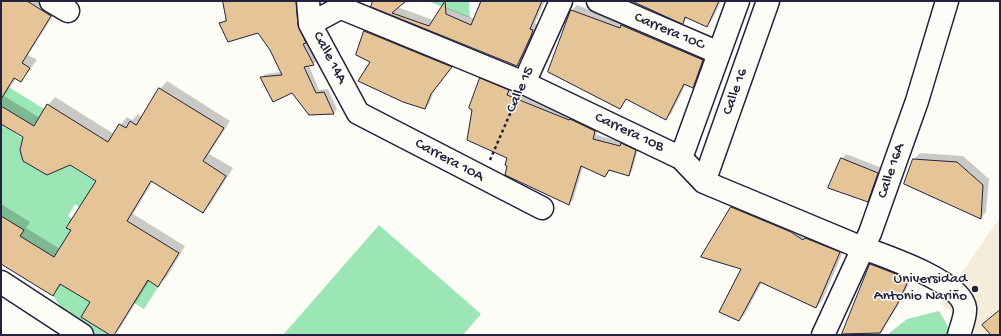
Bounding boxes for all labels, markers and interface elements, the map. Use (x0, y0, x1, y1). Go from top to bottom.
street label: Carrera 10C (631, 9, 707, 55)
street label: Calle 14A (308, 29, 350, 87)
street label: Calle 15 (503, 64, 539, 116)
street label: Calle 16 (719, 66, 753, 118)
street label: Carrera 10B (592, 109, 666, 157)
street label: Carrera 10A (411, 135, 487, 187)
street label: Calle 16A (874, 141, 910, 201)
place label: Universidad Antonio Nariño (874, 271, 967, 306)
marker: Universidad Antonio Nariño (970, 284, 980, 294)

